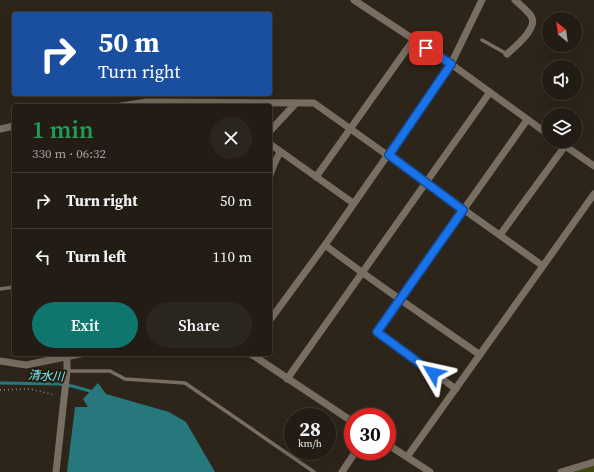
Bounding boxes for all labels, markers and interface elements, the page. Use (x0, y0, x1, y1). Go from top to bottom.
north arrow (542, 12, 582, 52)
map controls (542, 12, 582, 148)
text: 50 m (98, 23, 160, 61)
icon: right (32, 28, 84, 80)
pin (409, 31, 443, 65)
icon: arrive (415, 37, 437, 59)
text: Turn right (98, 59, 180, 84)
button: sound (542, 60, 582, 100)
button: layers (542, 108, 582, 148)
text: 1 min (32, 113, 94, 146)
button: close (210, 117, 252, 159)
text: 330 m · 06:32 (32, 145, 106, 162)
icon: right (32, 190, 54, 212)
text: Turn right (66, 190, 138, 211)
text: 50 m (220, 190, 252, 211)
icon: left (32, 246, 54, 268)
text: Turn left (66, 246, 126, 267)
text: 110 m (212, 246, 252, 267)
button: Exit (32, 302, 138, 348)
button: Share (146, 302, 252, 348)
position arrow (412, 352, 454, 394)
water label: 清水川 (28, 367, 66, 385)
speed limit sign: 30 (344, 408, 396, 460)
text: 28 (299, 415, 321, 443)
text: km/h (298, 437, 322, 450)

